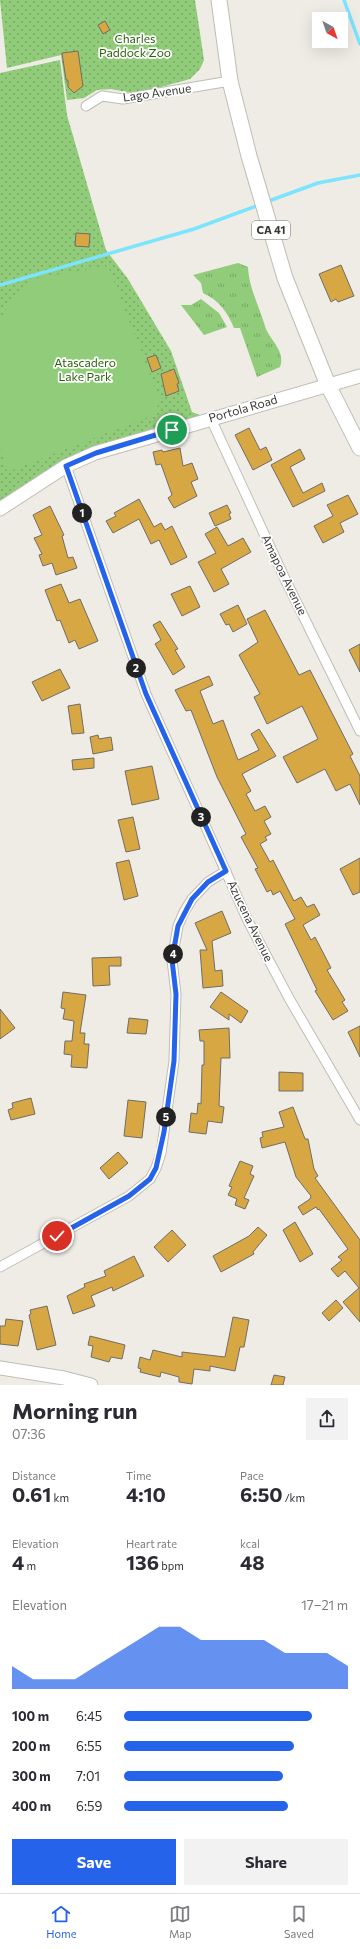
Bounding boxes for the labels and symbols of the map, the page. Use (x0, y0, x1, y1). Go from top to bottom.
north arrow (312, 12, 348, 48)
park label: Charles Paddock Zoo (99, 31, 171, 59)
street label: Lago Avenue (122, 80, 192, 104)
road number: CA 41 (252, 221, 290, 239)
park label: Atascadero Lake Park (54, 355, 116, 383)
street label: Portola Road (207, 392, 279, 425)
pin (155, 413, 189, 447)
pin: 1 (72, 503, 92, 523)
street label: Amapoa Avenue (259, 532, 310, 617)
pin: 2 (126, 658, 146, 678)
pin: 3 (191, 807, 211, 827)
street label: Azucena Avenue (225, 878, 277, 963)
pin: 4 (163, 944, 183, 964)
pin: 5 (156, 1107, 176, 1127)
pin (40, 1219, 74, 1253)

